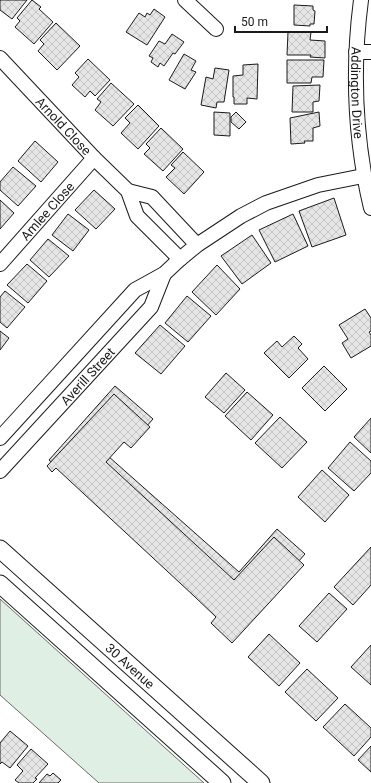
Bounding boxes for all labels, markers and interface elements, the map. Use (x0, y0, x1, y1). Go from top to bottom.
scale bar (235, 8, 327, 34)
text: 50 m (241, 15, 268, 29)
street label: Addington Drive (348, 46, 366, 140)
street label: Arnold Close (33, 94, 94, 158)
street label: Amlee Close (18, 179, 77, 243)
street label: Averill Street (58, 345, 118, 408)
street label: 30 Avenue (102, 640, 158, 692)

